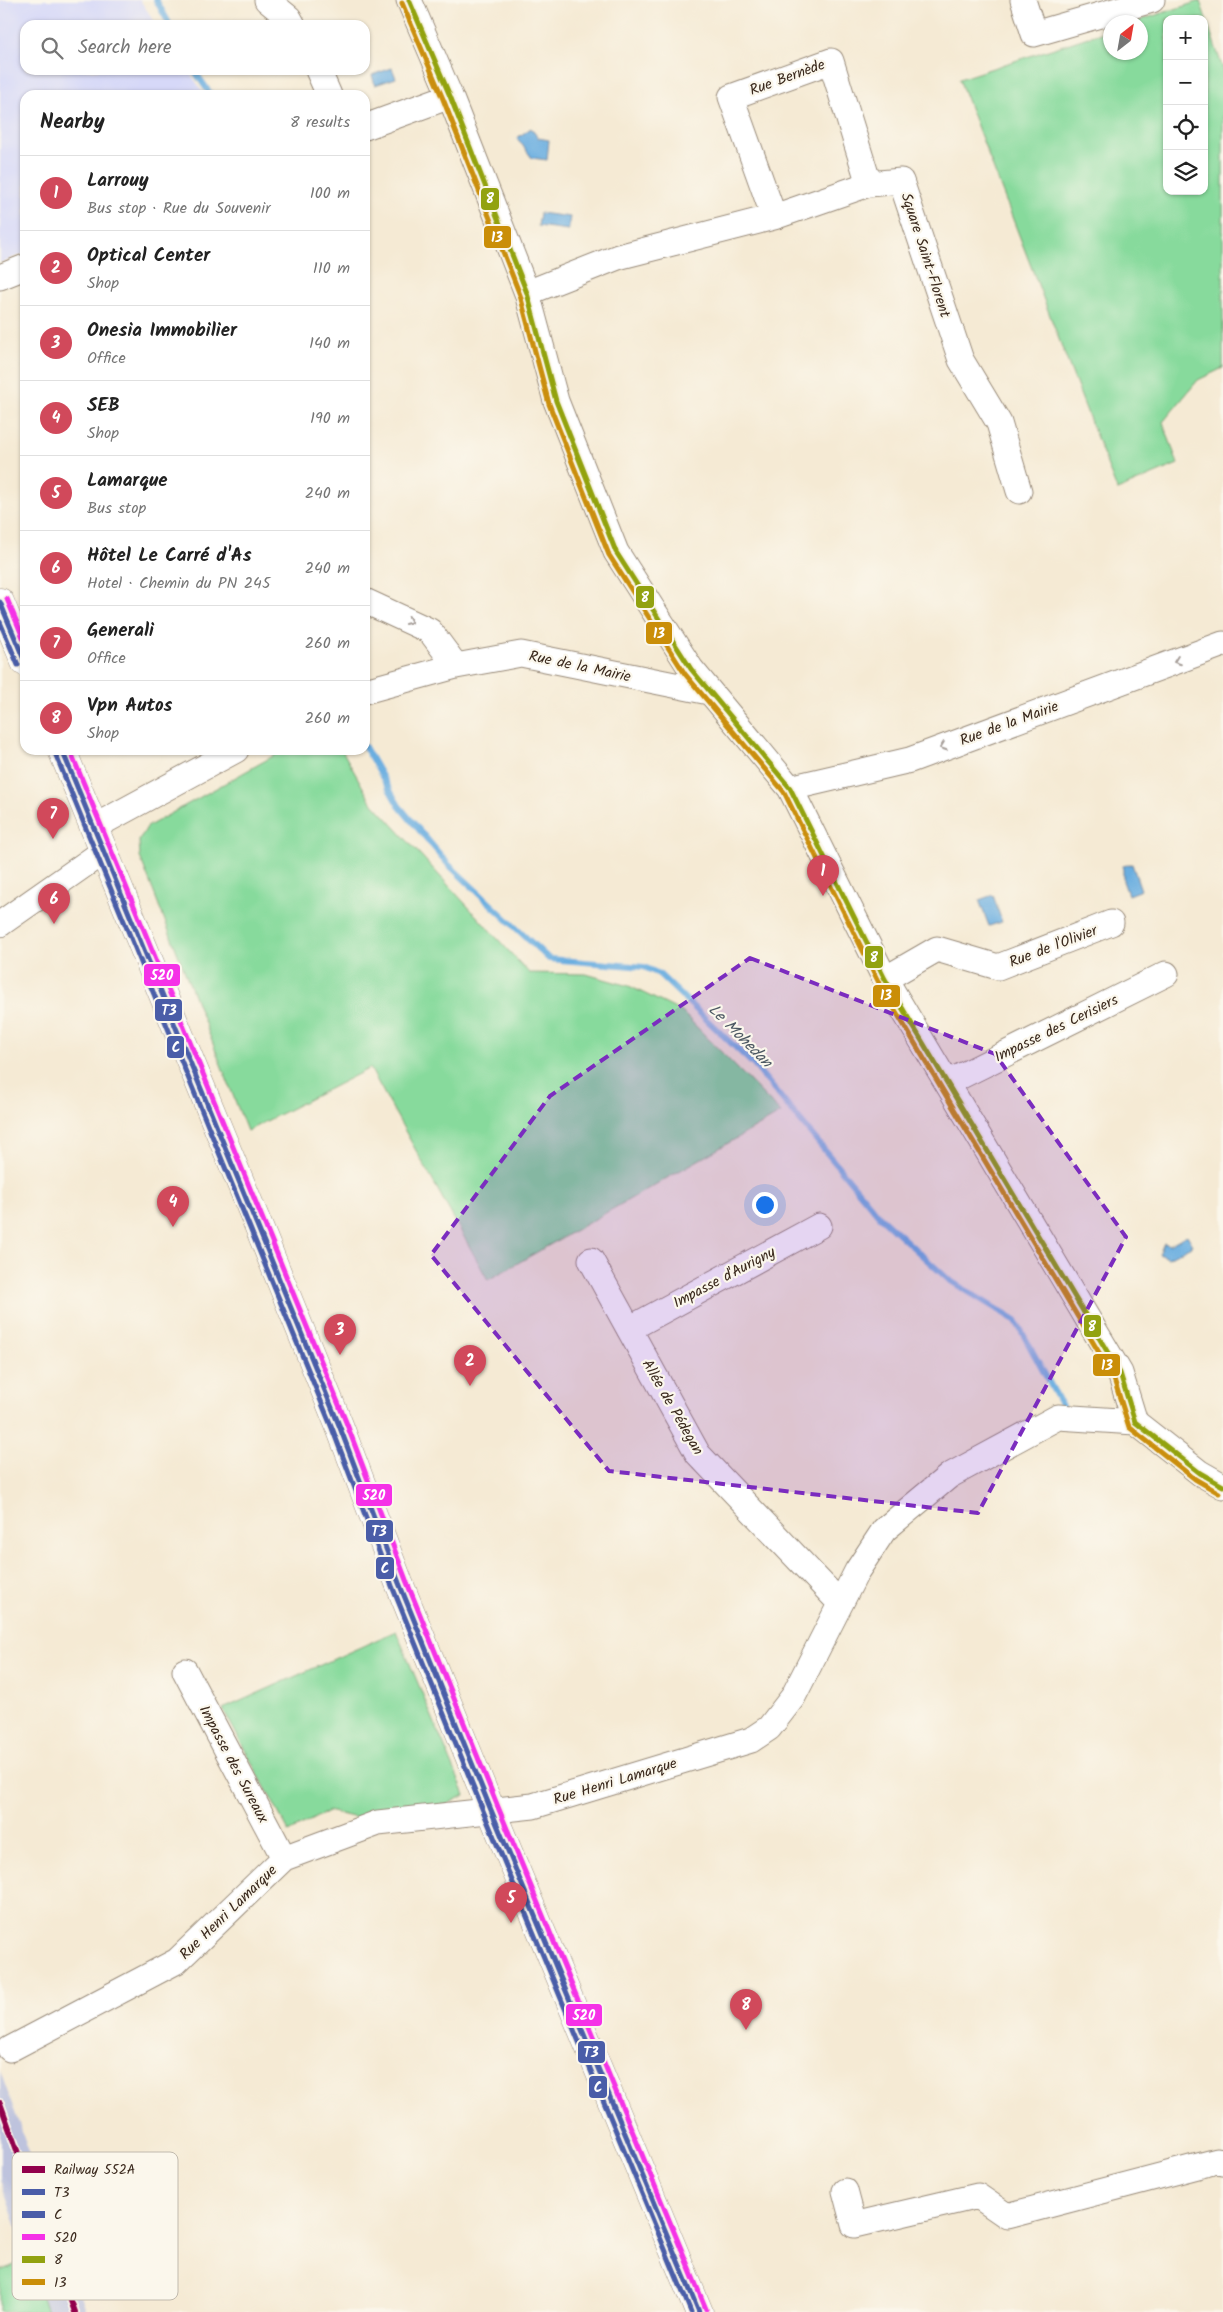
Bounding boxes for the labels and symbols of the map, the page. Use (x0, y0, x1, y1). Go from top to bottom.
north arrow (1103, 15, 1148, 60)
street label: Rue Bernède (746, 53, 829, 103)
line badge: 8 (480, 187, 500, 211)
text: 8 (486, 188, 495, 210)
street label: Square Saint-Florent (894, 190, 957, 321)
line badge: 13 (483, 225, 512, 249)
text: 13 (491, 227, 503, 249)
line badge: 8 (635, 585, 655, 609)
text: 8 (641, 587, 650, 609)
one-way arrow (404, 615, 413, 625)
line badge: 13 (645, 621, 673, 645)
text: 13 (653, 623, 665, 645)
street label: Rue de la Mairie (527, 644, 633, 690)
one-way arrow (1173, 655, 1182, 665)
street label: Rue de la Mairie (957, 695, 1062, 753)
one-way arrow (939, 741, 948, 752)
pin: 7 (37, 798, 69, 839)
pin: 1 (807, 855, 839, 896)
pin: 6 (38, 883, 70, 924)
street label: Rue de l'Olivier (1006, 919, 1102, 975)
line badge: 8 (864, 945, 884, 969)
text: 8 (870, 947, 879, 969)
line badge: 520 (143, 963, 181, 987)
text: 520 (150, 965, 174, 987)
line badge: 13 (872, 984, 901, 1008)
text: 13 (880, 985, 892, 1007)
street label: Impasse des Cerisiers (990, 988, 1123, 1069)
line badge: T3 (154, 998, 183, 1022)
water label: Le Mohedan (702, 998, 779, 1075)
text: T3 (161, 1000, 177, 1022)
line badge: C (166, 1035, 185, 1059)
text: C (172, 1037, 180, 1059)
pin: 4 (157, 1186, 189, 1227)
your location (752, 1192, 778, 1218)
street label: Impasse d'Aurigny (669, 1240, 781, 1315)
pin: 3 (324, 1314, 356, 1355)
line badge: 8 (1083, 1314, 1102, 1338)
text: 8 (1088, 1316, 1097, 1338)
pin: 2 (454, 1345, 486, 1386)
line badge: 13 (1092, 1353, 1121, 1377)
street label: Allée de Pédegan (635, 1355, 709, 1460)
text: 13 (1101, 1355, 1113, 1377)
line badge: 520 (355, 1483, 393, 1507)
text: 520 (362, 1485, 386, 1507)
line badge: T3 (365, 1519, 394, 1543)
text: T3 (371, 1521, 387, 1543)
line badge: C (375, 1556, 395, 1580)
text: C (381, 1558, 389, 1580)
street label: Impasse des Sureaux (192, 1701, 275, 1828)
street label: Rue Henri Lamarque (550, 1752, 680, 1812)
street label: Rue Henri Lamarque (174, 1859, 283, 1966)
pin: 5 (495, 1882, 527, 1923)
pin: 8 (730, 1989, 762, 2030)
line badge: 520 (565, 2003, 603, 2027)
text: 520 (572, 2005, 596, 2027)
line badge: T3 (577, 2040, 606, 2064)
text: T3 (583, 2042, 599, 2064)
line badge: C (588, 2075, 608, 2099)
text: C (594, 2077, 602, 2099)
legend (12, 2152, 178, 2300)
text: Railway 552A (54, 2159, 135, 2181)
text: T3 (54, 2182, 69, 2204)
text: C (54, 2204, 62, 2226)
text: 520 (54, 2227, 77, 2249)
text: 8 (54, 2249, 63, 2271)
text: 13 (54, 2272, 66, 2294)

